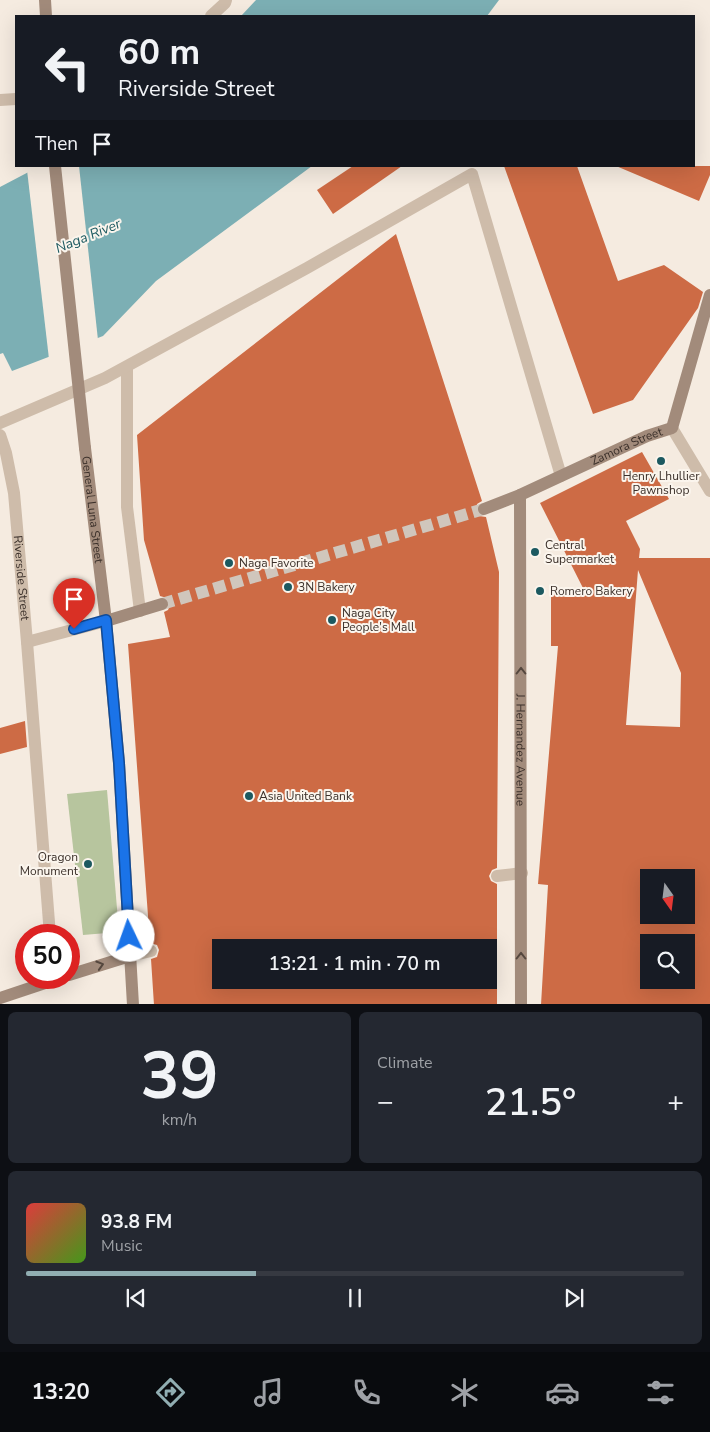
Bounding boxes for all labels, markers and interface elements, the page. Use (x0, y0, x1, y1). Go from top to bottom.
text: 60 m (118, 29, 200, 76)
icon: left (35, 35, 100, 100)
text: Riverside Street (118, 74, 274, 104)
icon: arrive (88, 130, 116, 158)
text: Then (35, 131, 78, 157)
water label: Naga River (52, 214, 125, 258)
street label: Zamora Street (588, 423, 665, 469)
street label: General Luna Street (78, 455, 107, 565)
marker: Henry Lhullier Pawnshop (655, 455, 667, 467)
place label: Henry Lhullier Pawnshop (623, 468, 700, 498)
street label: Riverside Street (10, 535, 33, 622)
place label: Central Supermarket (545, 537, 615, 567)
marker: Central Supermarket (529, 546, 541, 558)
place label: Naga Favorite (239, 555, 314, 571)
marker: Naga Favorite (223, 557, 235, 569)
pin (53, 578, 95, 629)
place label: 3N Bakery (298, 579, 356, 595)
marker: 3N Bakery (282, 581, 294, 593)
place label: Romero Bakery (550, 583, 634, 599)
icon: arrive (60, 585, 88, 613)
marker: Romero Bakery (534, 585, 546, 597)
place label: Naga City People's Mall (342, 605, 415, 635)
marker: Naga City People's Mall (326, 614, 338, 626)
one-way arrow (515, 667, 526, 675)
street label: J. Hernandez Avenue (512, 693, 529, 806)
place label: Asia United Bank (259, 788, 353, 804)
marker: Asia United Bank (243, 790, 255, 802)
place label: Oragon Monument (20, 849, 79, 879)
marker: Oragon Monument (82, 858, 94, 870)
north arrow (640, 869, 695, 924)
map controls (640, 869, 695, 989)
position arrow (102, 909, 154, 961)
speed limit sign: 50 (15, 924, 80, 989)
button: search (640, 934, 695, 989)
text: 13:21 · 1 min · 70 m (269, 951, 440, 977)
one-way arrow (516, 952, 526, 960)
one-way arrow (95, 961, 103, 971)
text: 39 (140, 1032, 219, 1121)
text: Climate (377, 1052, 432, 1074)
text: 21.5° (485, 1077, 576, 1128)
text: − (377, 1083, 394, 1121)
text: + (667, 1083, 684, 1121)
text: km/h (162, 1109, 197, 1131)
text: 93.8 FM (101, 1209, 172, 1235)
text: Music (101, 1235, 142, 1257)
icon: previous (122, 1284, 150, 1312)
icon: pause (341, 1284, 369, 1312)
icon: next (560, 1284, 588, 1312)
icon: directions (153, 1375, 188, 1410)
icon: music (251, 1375, 286, 1410)
icon: phone (349, 1375, 384, 1410)
icon: climate (447, 1375, 482, 1410)
icon: car (545, 1375, 580, 1410)
icon: filters (643, 1375, 678, 1410)
text: 13:20 (32, 1377, 90, 1407)

